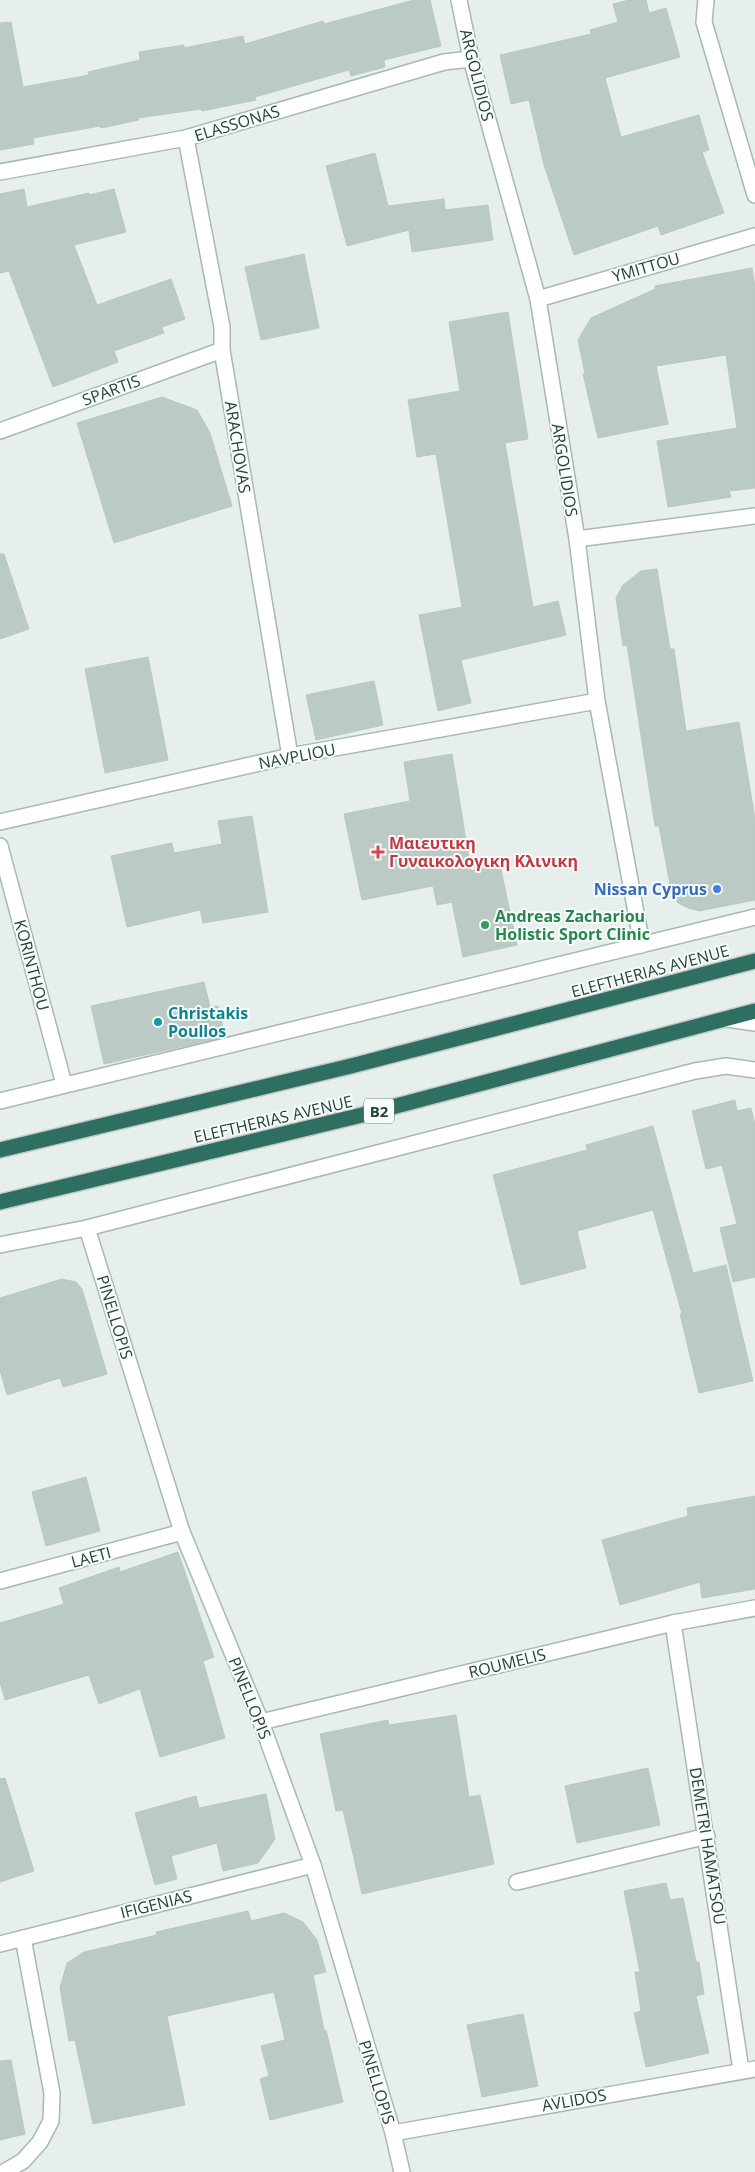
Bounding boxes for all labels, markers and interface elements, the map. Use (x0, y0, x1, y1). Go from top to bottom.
street label: ARGOLIDIOS (455, 27, 499, 124)
street label: ELASSONAS (192, 100, 283, 146)
street label: YMITTOU (610, 247, 682, 287)
street label: SPARTIS (79, 369, 143, 411)
street label: ARACHOVAS (220, 399, 256, 495)
street label: ARGOLIDIOS (547, 422, 583, 518)
street label: NAVPLIOU (256, 738, 338, 774)
place label: Μαιευτικη Γυναικολογικη Κλινικη (389, 832, 578, 872)
marker: Μαιευτικη Γυναικολογικη Κλινικη (371, 845, 385, 859)
place label: Nissan Cyprus (594, 878, 707, 900)
marker: Nissan Cyprus (711, 883, 723, 895)
place label: Andreas Zachariou Holistic Sport Clinic (495, 905, 650, 945)
street label: KORINTHOU (9, 917, 55, 1013)
marker: Andreas Zachariou Holistic Sport Clinic (479, 919, 491, 931)
street label: ELEFTHERIAS AVENUE (569, 939, 731, 1003)
place label: Christakis Poullos (168, 1002, 248, 1042)
marker: Christakis Poullos (152, 1016, 164, 1028)
street label: ELEFTHERIAS AVENUE (191, 1090, 355, 1148)
road number: B2 (364, 1098, 394, 1124)
street label: PINELLOPIS (92, 1272, 138, 1362)
street label: LAETI (69, 1541, 113, 1573)
street label: ROUMELIS (466, 1643, 548, 1683)
street label: PINELLOPIS (223, 1654, 277, 1743)
street label: DEMETRI HAMATSOU (685, 1766, 731, 1926)
street label: IFIGENIAS (118, 1884, 194, 1924)
street label: PINELLOPIS (354, 2037, 400, 2127)
street label: AVLIDOS (540, 2083, 608, 2117)

